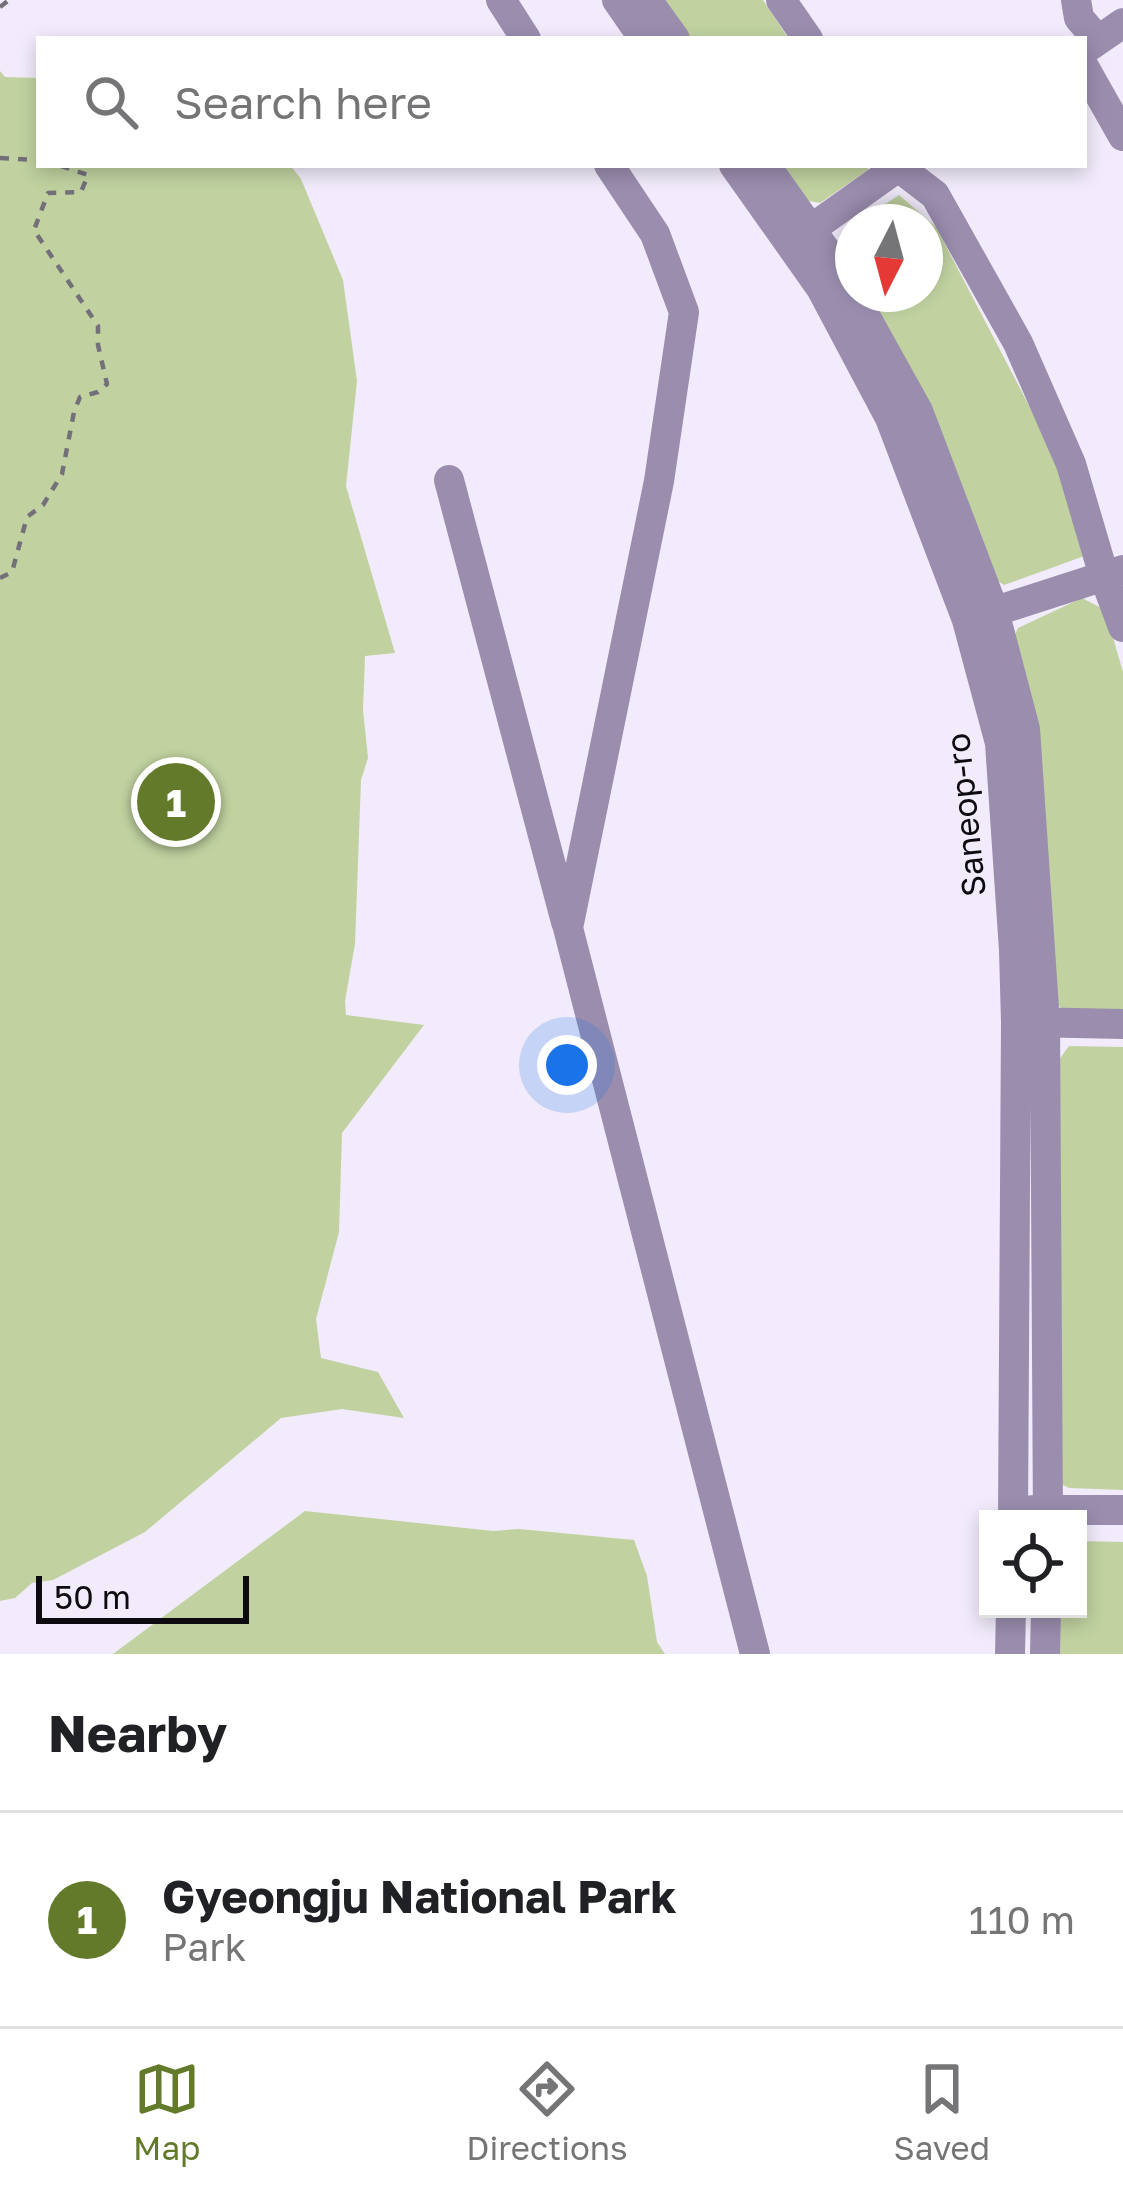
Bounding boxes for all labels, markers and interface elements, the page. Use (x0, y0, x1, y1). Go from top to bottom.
search box (36, 36, 1087, 168)
icon: search (78, 69, 144, 135)
text: Search here (174, 75, 432, 129)
north arrow (835, 204, 943, 312)
street label: Saneop-ro (937, 731, 993, 899)
pin: 1 (137, 757, 215, 847)
your location (537, 1035, 597, 1095)
map controls (979, 1510, 1087, 1618)
button: locate (979, 1510, 1087, 1618)
scale bar (36, 1570, 249, 1623)
text: 50 m (54, 1577, 131, 1616)
text: Nearby (48, 1702, 227, 1763)
text: Gyeongju National Park (162, 1869, 677, 1923)
text: 1 (77, 1896, 97, 1943)
text: 110 m (969, 1896, 1075, 1943)
text: Park (162, 1923, 246, 1970)
tab: Map (133, 2056, 200, 2167)
tab: Directions (466, 2056, 628, 2167)
tab: Saved (894, 2056, 990, 2167)

